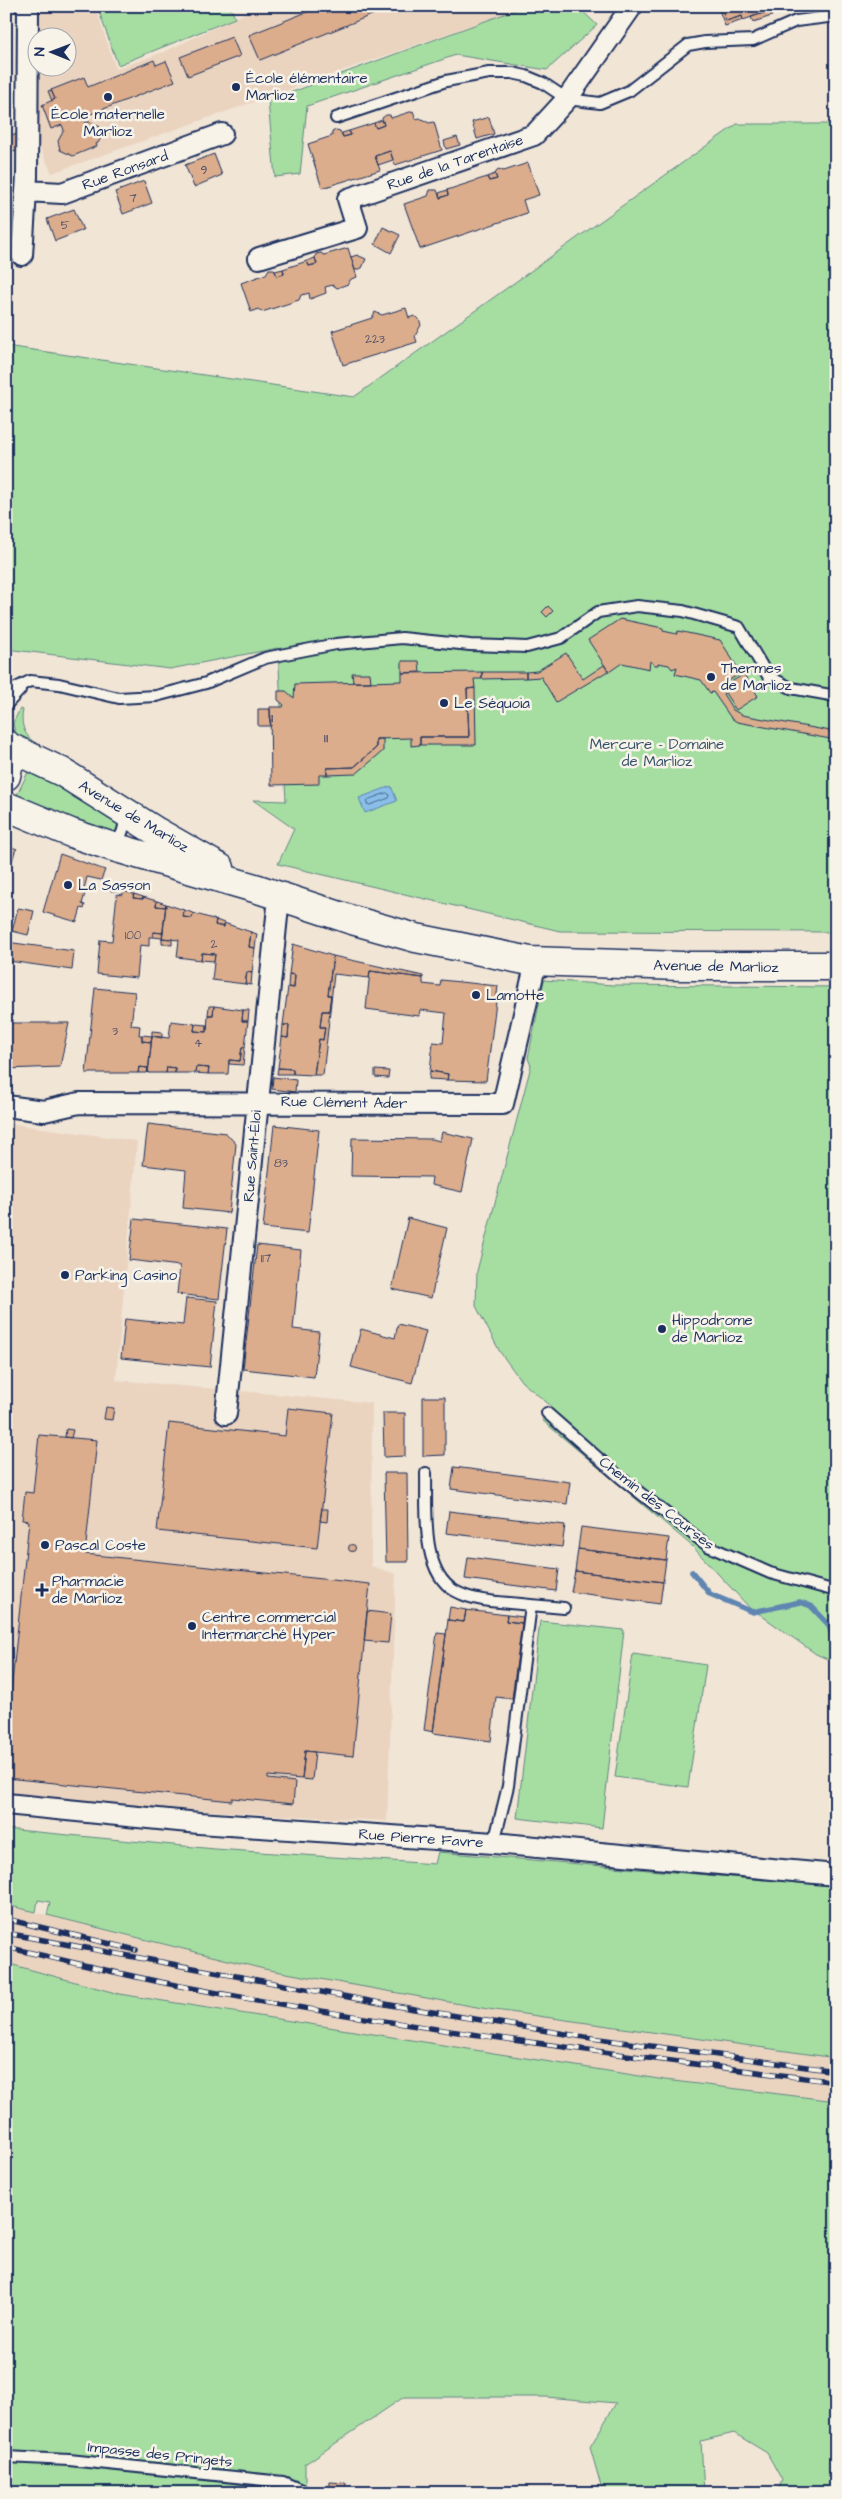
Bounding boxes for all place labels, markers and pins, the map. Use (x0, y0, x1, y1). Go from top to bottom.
place label: École élémentaire Marlioz (246, 68, 368, 106)
marker: École élémentaire Marlioz (230, 81, 242, 93)
marker: École maternelle Marlioz (102, 91, 114, 103)
place label: École maternelle Marlioz (51, 104, 165, 142)
place label: Thermes de Marlioz (721, 658, 792, 696)
marker: Thermes de Marlioz (705, 671, 717, 683)
place label: Le Séquoia (454, 693, 530, 714)
marker: Le Séquoia (438, 697, 450, 709)
place label: La Sasson (78, 875, 151, 896)
marker: La Sasson (62, 879, 74, 891)
place label: Lamotte (486, 985, 544, 1006)
marker: Lamotte (470, 989, 482, 1001)
place label: Parking Casino (75, 1265, 178, 1287)
marker: Parking Casino (59, 1269, 71, 1281)
place label: Hippodrome de Marlioz (672, 1310, 753, 1348)
marker: Hippodrome de Marlioz (656, 1323, 668, 1335)
place label: Pascal Coste (55, 1535, 146, 1556)
marker: Pascal Coste (39, 1539, 51, 1551)
place label: Pharmacie de Marlioz (52, 1571, 124, 1609)
marker: Pharmacie de Marlioz (36, 1584, 48, 1596)
place label: Centre commercial Intermarché Hyper (202, 1607, 336, 1646)
marker: Centre commercial Intermarché Hyper (186, 1620, 198, 1632)

